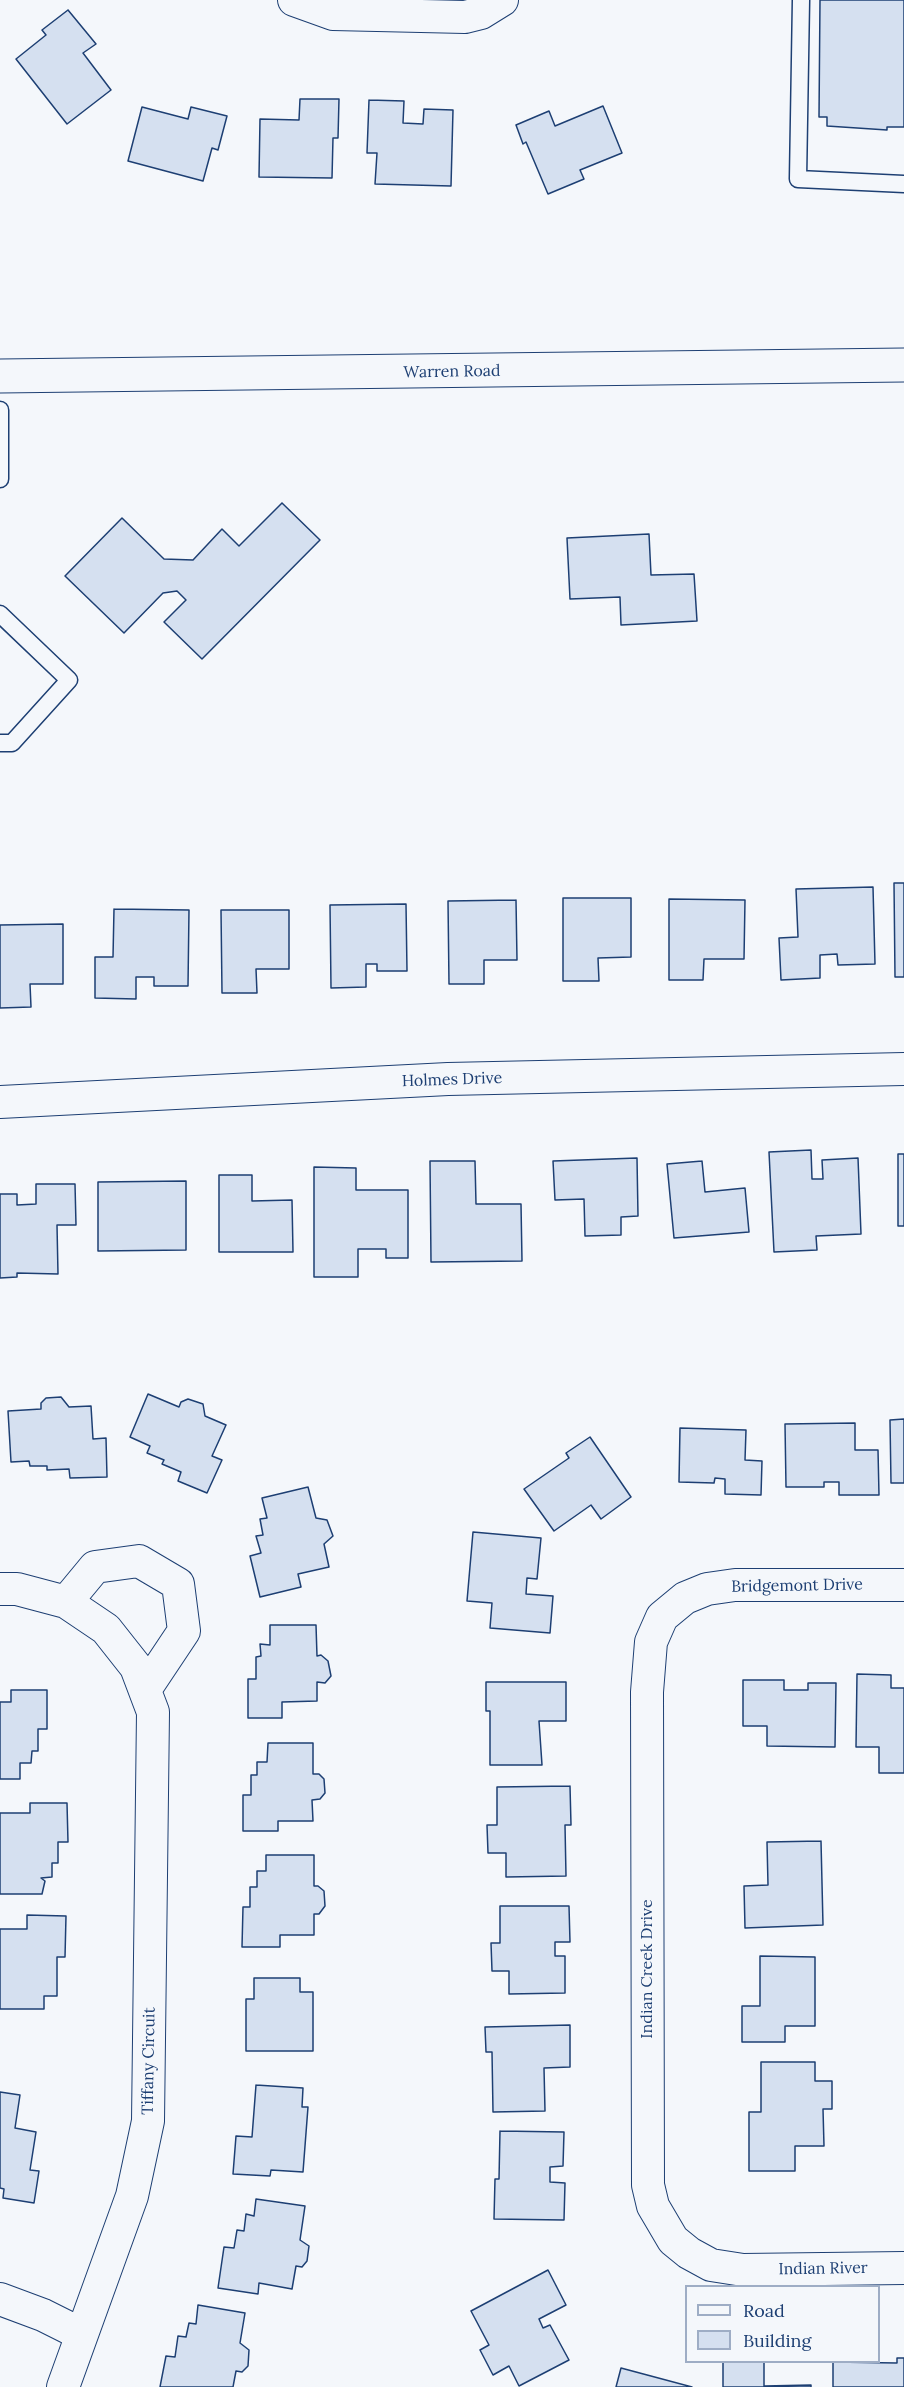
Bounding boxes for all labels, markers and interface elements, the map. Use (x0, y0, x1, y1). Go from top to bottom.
street label: Warren Road (403, 362, 501, 382)
street label: Holmes Drive (401, 1069, 503, 1091)
street label: Bridgemont Drive (731, 1575, 863, 1597)
street label: Indian Creek Drive (637, 1899, 657, 2039)
street label: Tiffany Circuit (138, 2007, 160, 2115)
street label: Indian River (778, 2259, 868, 2279)
legend (685, 2285, 880, 2363)
text: Road (743, 2299, 785, 2322)
text: Building (743, 2329, 811, 2352)

